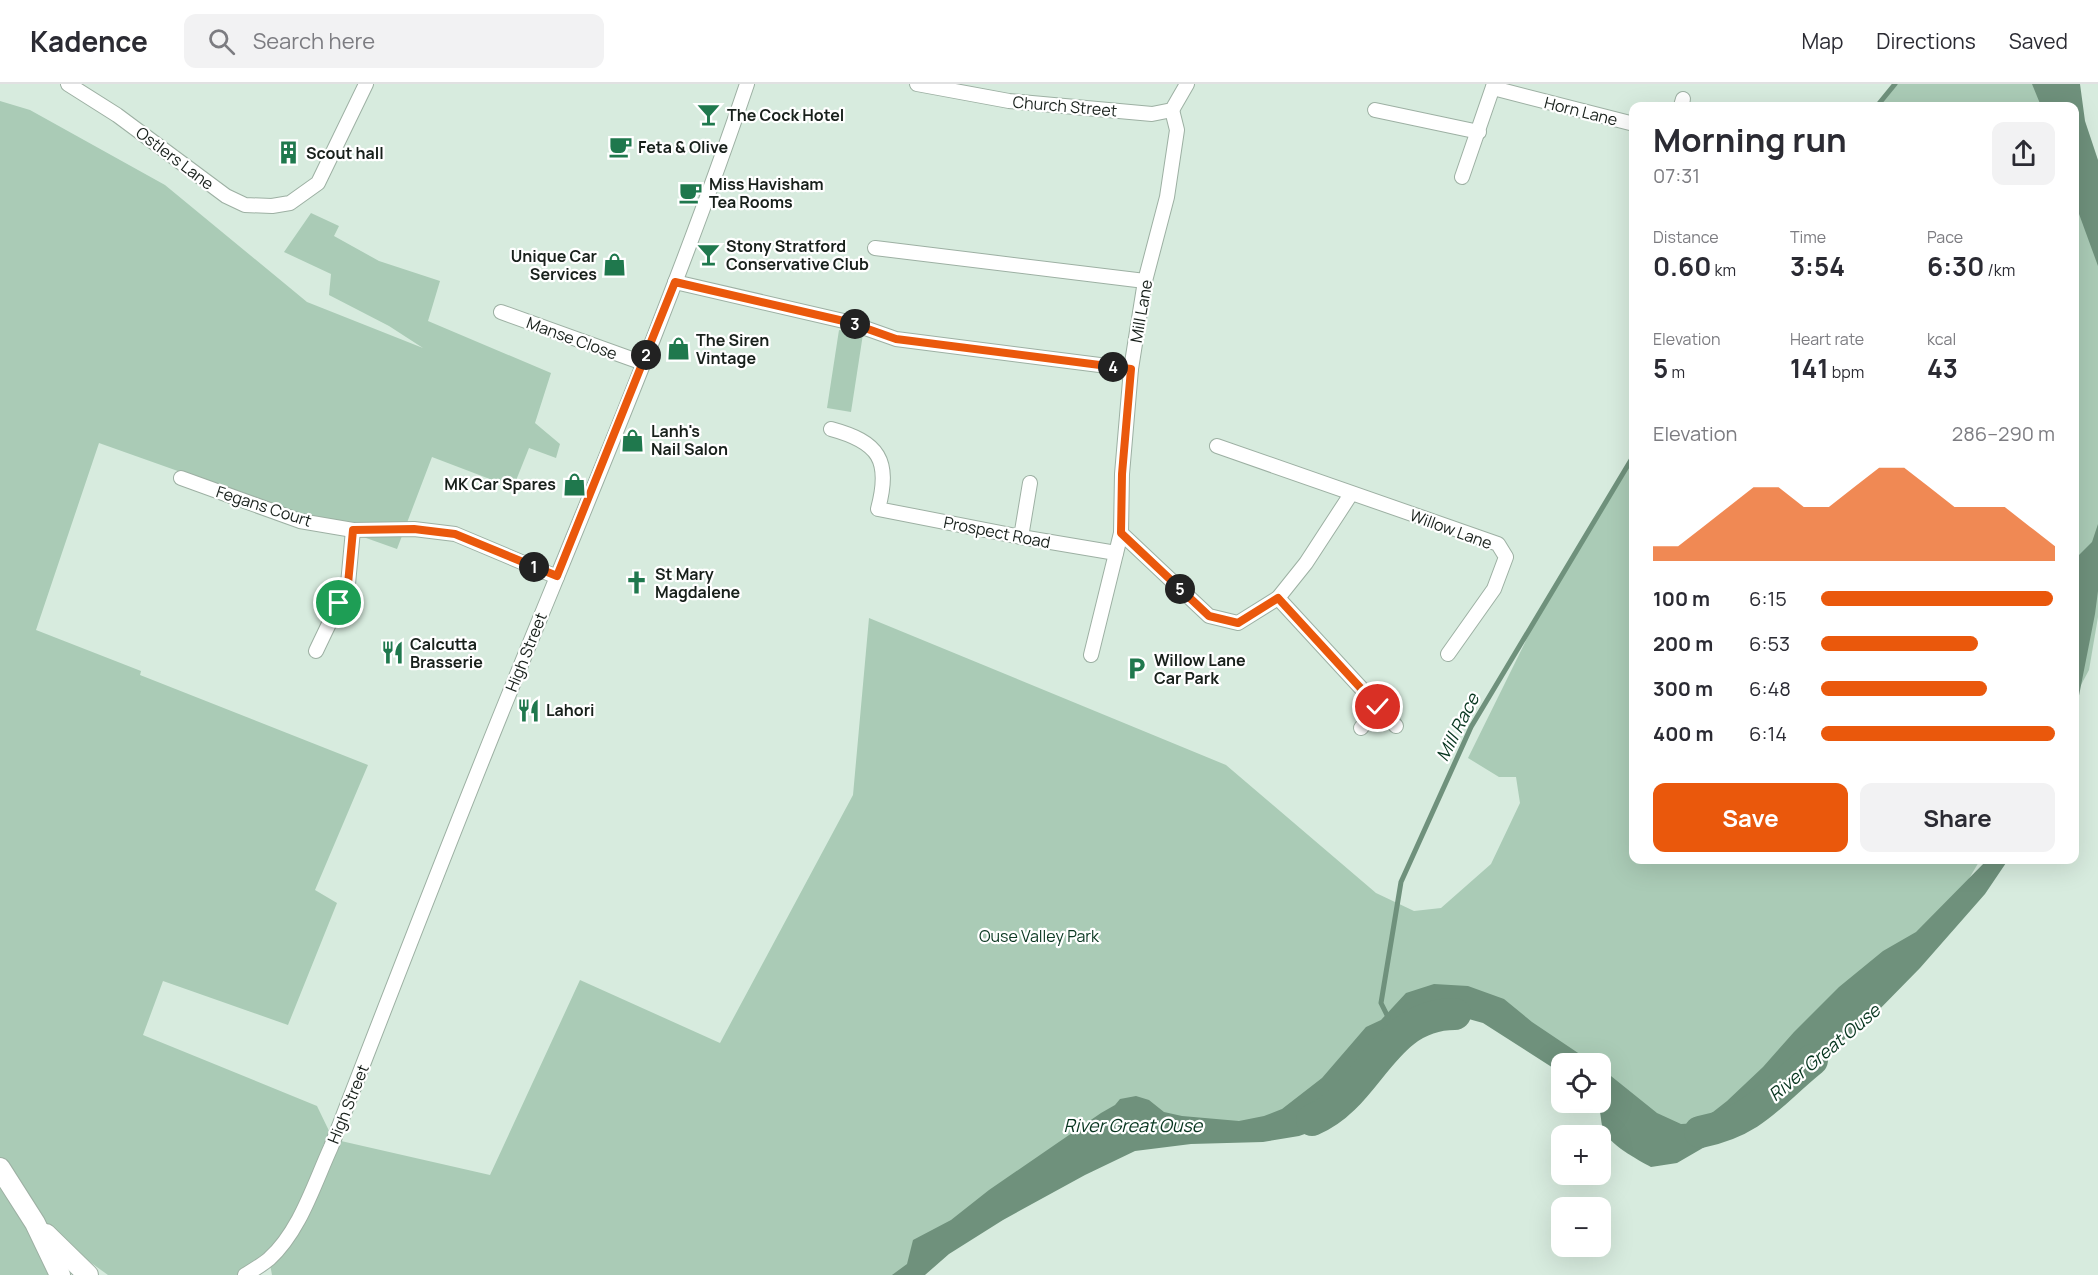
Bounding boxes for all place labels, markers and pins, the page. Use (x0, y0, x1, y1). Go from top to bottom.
bar icon: The Cock Hotel (696, 102, 722, 128)
place label: The Cock Hotel (727, 104, 844, 126)
cafe icon: Feta & Olive (607, 134, 633, 160)
place label: Feta & Olive (638, 136, 729, 158)
building icon: Scout hall (275, 140, 301, 166)
place label: Scout hall (306, 142, 384, 164)
place label: Miss Havisham Tea Rooms (709, 173, 824, 213)
cafe icon: Miss Havisham Tea Rooms (678, 180, 704, 206)
place label: Stony Stratford Conservative Club (726, 235, 869, 275)
bar icon: Stony Stratford Conservative Club (695, 242, 721, 268)
place label: Unique Car Services (511, 245, 597, 285)
shop icon: Unique Car Services (602, 252, 628, 278)
pin: 3 (840, 309, 870, 339)
place label: The Siren Vintage (696, 329, 769, 369)
shop icon: The Siren Vintage (665, 336, 691, 362)
pin: 2 (631, 340, 661, 370)
pin: 4 (1098, 352, 1128, 382)
place label: Lanh's Nail Salon (651, 420, 728, 460)
shop icon: Lanh's Nail Salon (620, 427, 646, 453)
shop icon: MK Car Spares (561, 471, 587, 497)
place label: MK Car Spares (444, 473, 556, 495)
pin: 1 (519, 552, 549, 582)
place label: St Mary Magdalene (655, 563, 741, 603)
church icon: St Mary Magdalene (624, 570, 650, 596)
pin: 5 (1165, 574, 1195, 604)
pin (313, 577, 364, 628)
place label: Calcutta Brasserie (410, 633, 483, 673)
restaurant icon: Calcutta Brasserie (379, 640, 405, 666)
place label: Willow Lane Car Park (1154, 649, 1246, 689)
parking icon: Willow Lane Car Park (1123, 656, 1149, 682)
pin (1352, 681, 1403, 732)
restaurant icon: Lahori (515, 697, 541, 723)
place label: Lahori (546, 699, 595, 721)

